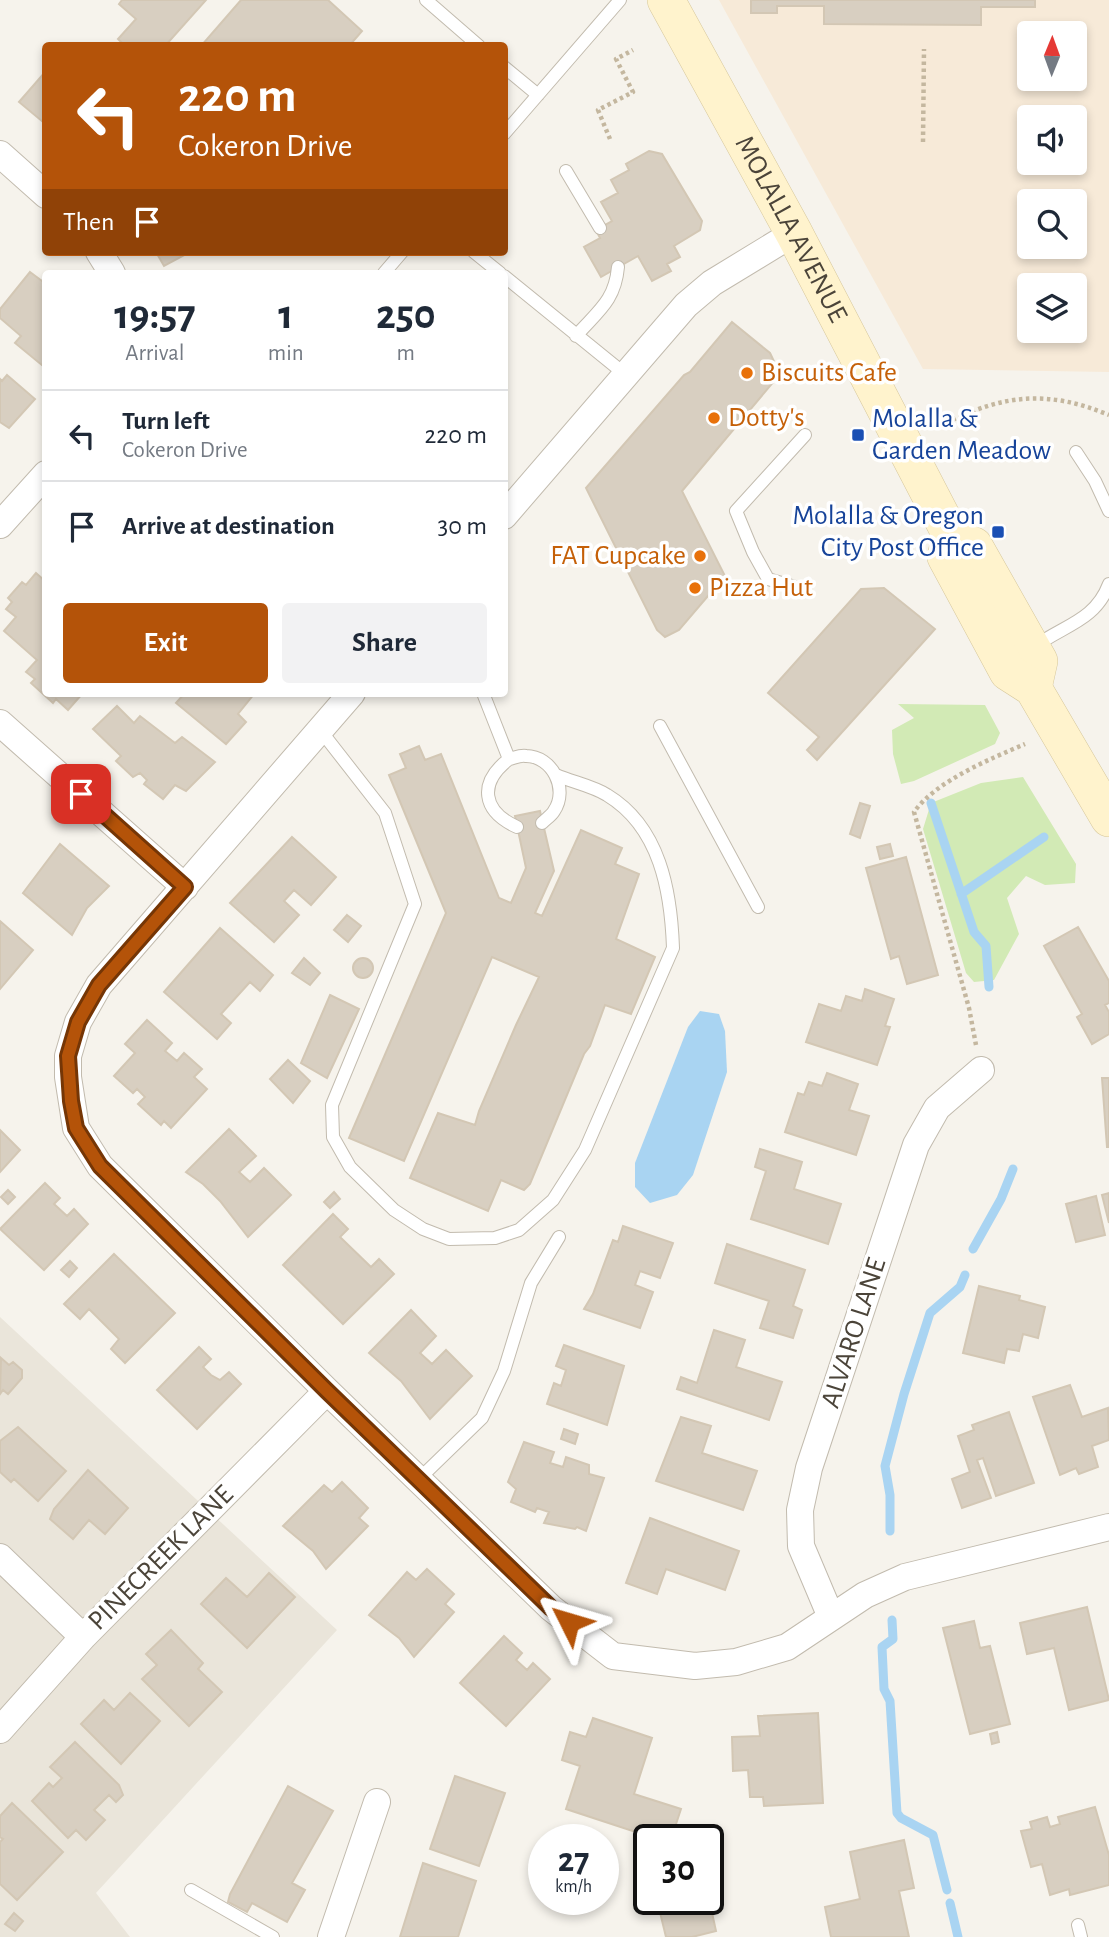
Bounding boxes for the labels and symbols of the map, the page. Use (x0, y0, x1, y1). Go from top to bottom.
north arrow (1017, 21, 1087, 91)
street label: MOLALLA AVENUE (730, 131, 852, 327)
place label: Biscuits Cafe (761, 359, 897, 387)
marker: Biscuits Cafe (739, 365, 755, 381)
place label: Dotty's (728, 404, 805, 432)
place label: Molalla & Garden Meadow (872, 405, 1051, 465)
marker: Dotty's (706, 410, 722, 426)
marker: Molalla & Garden Meadow (850, 427, 866, 443)
place label: Molalla & Oregon City Post Office (792, 502, 984, 562)
marker: Molalla & Oregon City Post Office (990, 524, 1006, 540)
place label: FAT Cupcake (550, 542, 686, 570)
marker: FAT Cupcake (692, 548, 708, 564)
place label: Pizza Hut (709, 574, 813, 602)
marker: Pizza Hut (687, 580, 703, 596)
pin (51, 764, 111, 824)
street label: ALVARO LANE (817, 1255, 891, 1411)
street label: PINECREEK LANE (83, 1480, 239, 1636)
position arrow (532, 1585, 606, 1659)
speed limit sign: 30 (633, 1824, 724, 1915)

